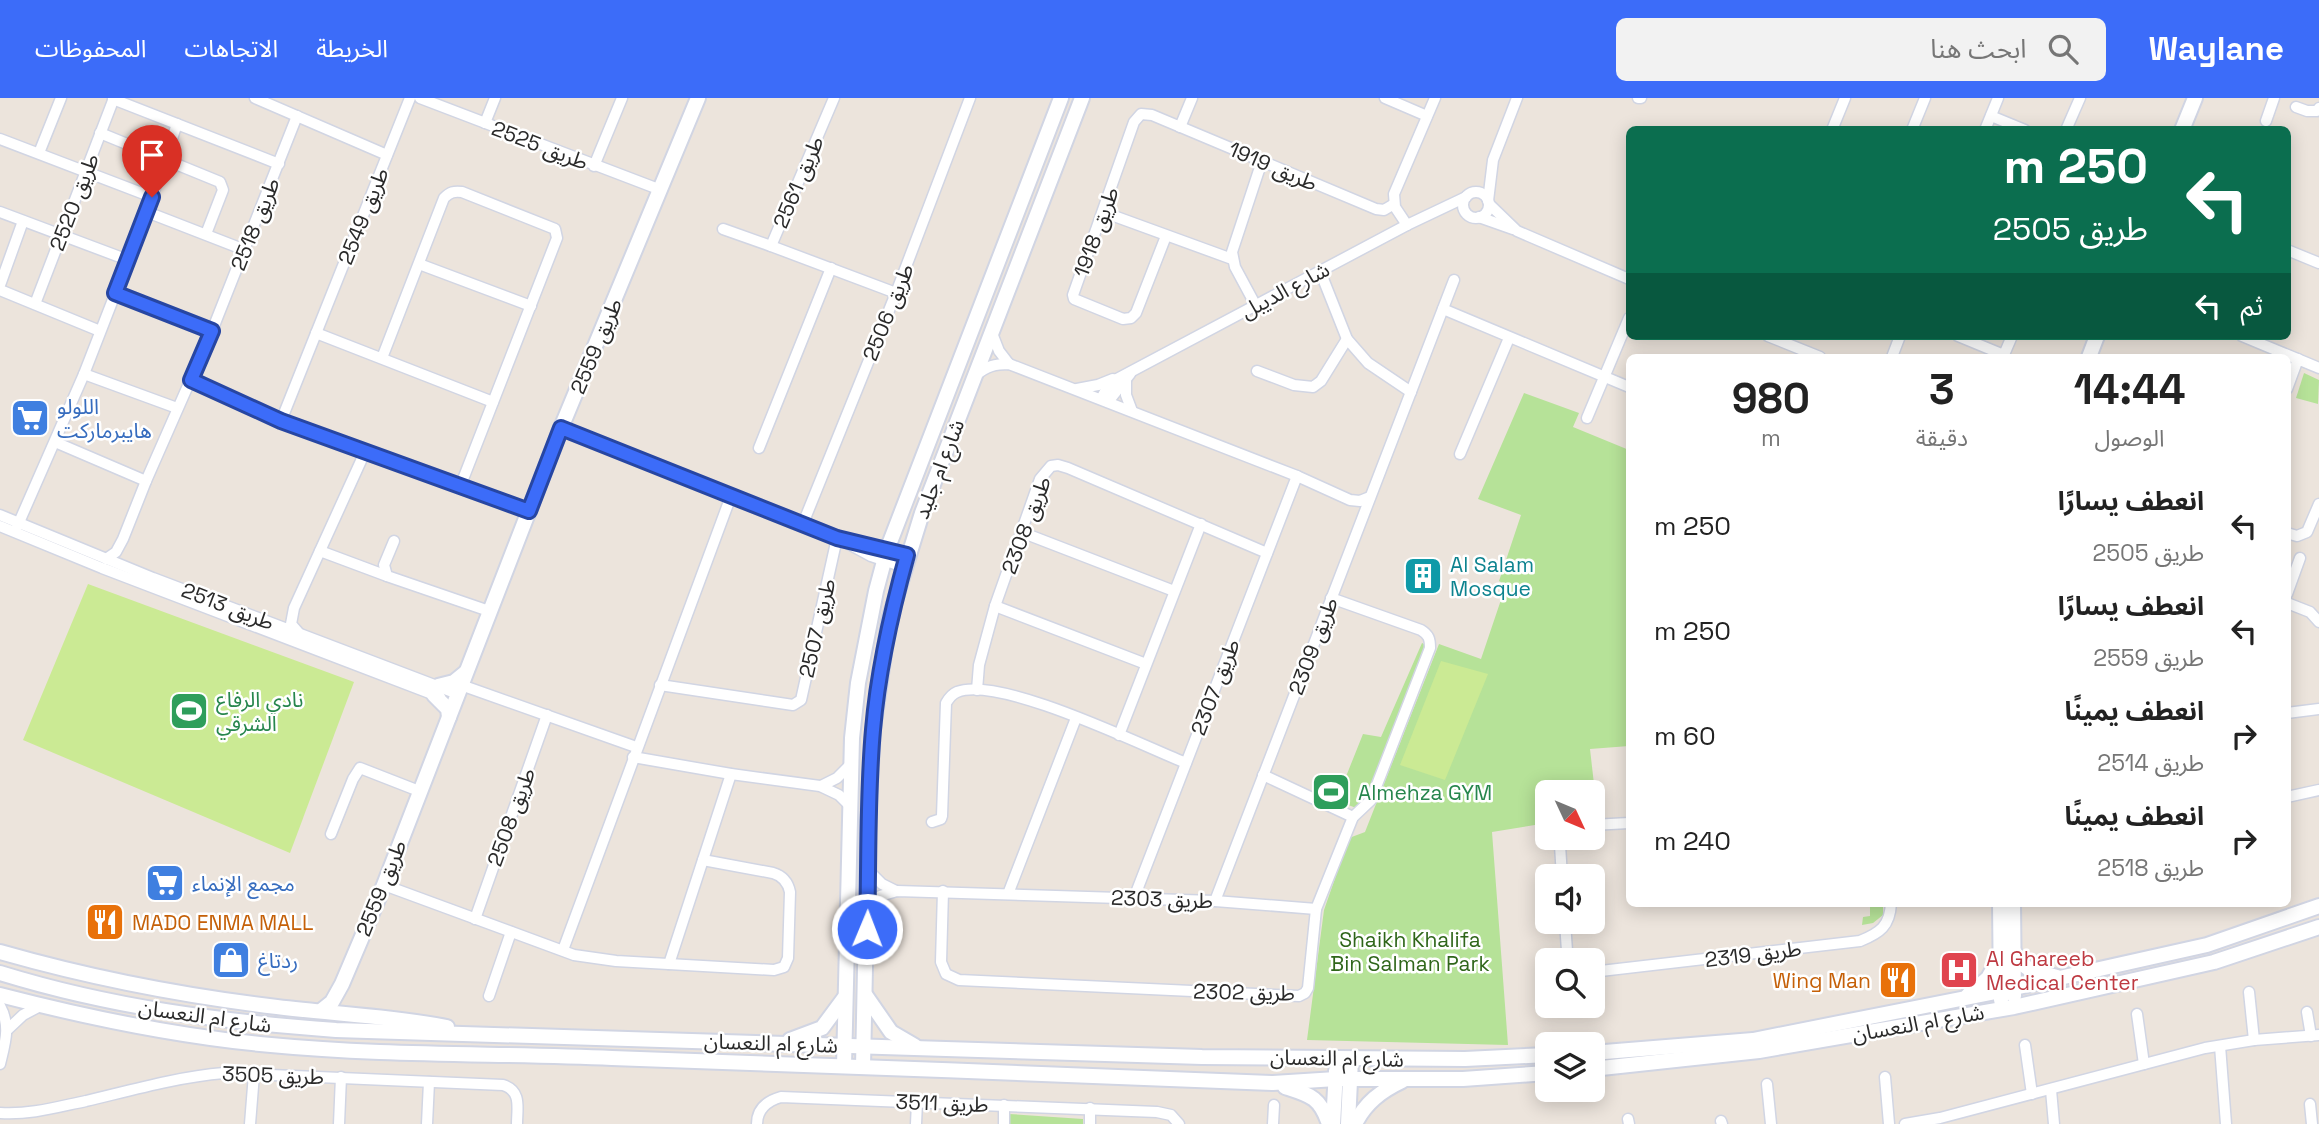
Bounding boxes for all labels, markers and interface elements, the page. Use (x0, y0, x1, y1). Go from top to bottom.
search box (1616, 18, 2106, 81)
text: Waylane (2148, 28, 2284, 70)
icon: search (2044, 30, 2082, 68)
text: ابحث هنا (1930, 32, 2026, 66)
text: المحفوظات (35, 33, 146, 64)
text: الاتجاهات (184, 33, 278, 64)
text: الخريطة (316, 33, 388, 64)
street label: طريق 2525 (488, 114, 592, 176)
pin (122, 125, 182, 197)
street label: طريق 2561 (767, 132, 829, 232)
street label: طريق 1919 (1225, 135, 1321, 197)
text: 250 m (2003, 135, 2148, 197)
icon: arrive (133, 136, 171, 174)
street label: طريق 2520 (43, 150, 105, 254)
icon: left (2172, 154, 2263, 245)
street label: طريق 2549 (331, 164, 395, 268)
street label: طريق 2518 (224, 174, 286, 274)
street label: طريق 1918 (1067, 183, 1125, 281)
text: طريق 2505 (1993, 209, 2148, 249)
street label: شارع الديبل (1236, 255, 1335, 326)
street label: طريق 2506 (856, 260, 920, 364)
icon: left (2189, 287, 2227, 325)
text: ثم (2241, 289, 2263, 323)
street label: طريق 2559 (564, 294, 628, 398)
text: 3 (1929, 363, 1955, 416)
text: 14:44 (2074, 363, 2185, 416)
text: 980 (1732, 372, 1810, 425)
place label: اللولو هايبرماركت (57, 393, 152, 444)
supermarket icon: اللولو هايبرماركت (9, 397, 51, 439)
street label: شارع ام جليد (908, 415, 973, 524)
text: m (1761, 423, 1781, 453)
text: دقيقة (1916, 423, 1968, 453)
text: الوصول (2095, 423, 2165, 453)
street label: طريق 2308 (995, 472, 1057, 578)
text: انعطف يسارًا (2058, 484, 2204, 518)
icon: left (2225, 507, 2263, 545)
text: 250 m (1654, 509, 1731, 543)
text: طريق 2505 (2092, 538, 2204, 568)
place label: Al Salam Mosque (1450, 551, 1534, 602)
building icon: Al Salam Mosque (1402, 555, 1444, 597)
street label: طريق 2513 (178, 576, 278, 636)
street label: طريق 2507 (793, 576, 841, 680)
text: انعطف يسارًا (2058, 589, 2204, 623)
street label: طريق 2309 (1282, 593, 1344, 699)
icon: left (2225, 612, 2263, 650)
text: 250 m (1654, 614, 1731, 648)
street label: طريق 2307 (1184, 635, 1246, 739)
text: طريق 2559 (2093, 643, 2204, 673)
place label: نادي الرفاع الشرقي (216, 686, 303, 739)
sports icon: نادي الرفاع الشرقي (168, 690, 210, 732)
text: انعطف يمينًا (2064, 694, 2204, 728)
icon: right (2225, 717, 2263, 755)
text: 60 m (1654, 719, 1716, 753)
text: طريق 2514 (2097, 748, 2204, 778)
street label: طريق 2508 (481, 764, 541, 870)
sports icon: Almehza GYM (1310, 771, 1352, 813)
place label: Almehza GYM (1358, 779, 1492, 806)
north arrow (1535, 780, 1605, 850)
map controls (1535, 780, 1605, 1102)
text: انعطف يمينًا (2064, 799, 2204, 833)
icon: right (2225, 822, 2263, 860)
text: 240 m (1654, 824, 1731, 858)
street label: طريق 2559 (350, 836, 412, 940)
text: طريق 2518 (2097, 853, 2204, 883)
supermarket icon: مجمع الإنماء (144, 862, 186, 904)
button: sound (1535, 864, 1605, 934)
place label: مجمع الإنماء (192, 870, 295, 899)
street label: طريق 2303 (1111, 884, 1213, 914)
position arrow (830, 892, 904, 966)
restaurant icon: MADO ENMA MALL (84, 901, 126, 943)
place label: MADO ENMA MALL (132, 909, 313, 936)
park label: Shaikh Khalifa Bin Salman Park (1330, 926, 1490, 977)
street label: طريق 2319 (1703, 935, 1803, 973)
shop icon: ردتاغ (210, 939, 252, 981)
place label: Al Ghareeb Medical Center (1986, 945, 2139, 996)
place label: ردتاغ (258, 947, 298, 976)
button: search (1535, 948, 1605, 1018)
hospital icon: Al Ghareeb Medical Center (1938, 949, 1980, 991)
restaurant icon: Wing Man (1877, 959, 1919, 1001)
place label: Wing Man (1773, 967, 1871, 994)
street label: طريق 2302 (1193, 978, 1295, 1006)
street label: شارع ام النعسان (136, 993, 273, 1042)
street label: شارع ام النعسان (1850, 998, 1987, 1051)
street label: شارع ام النعسان (704, 1027, 838, 1062)
button: layers (1535, 1032, 1605, 1102)
street label: شارع ام النعسان (1270, 1043, 1404, 1076)
street label: طريق 3505 (222, 1060, 324, 1090)
street label: طريق 3511 (895, 1088, 989, 1118)

